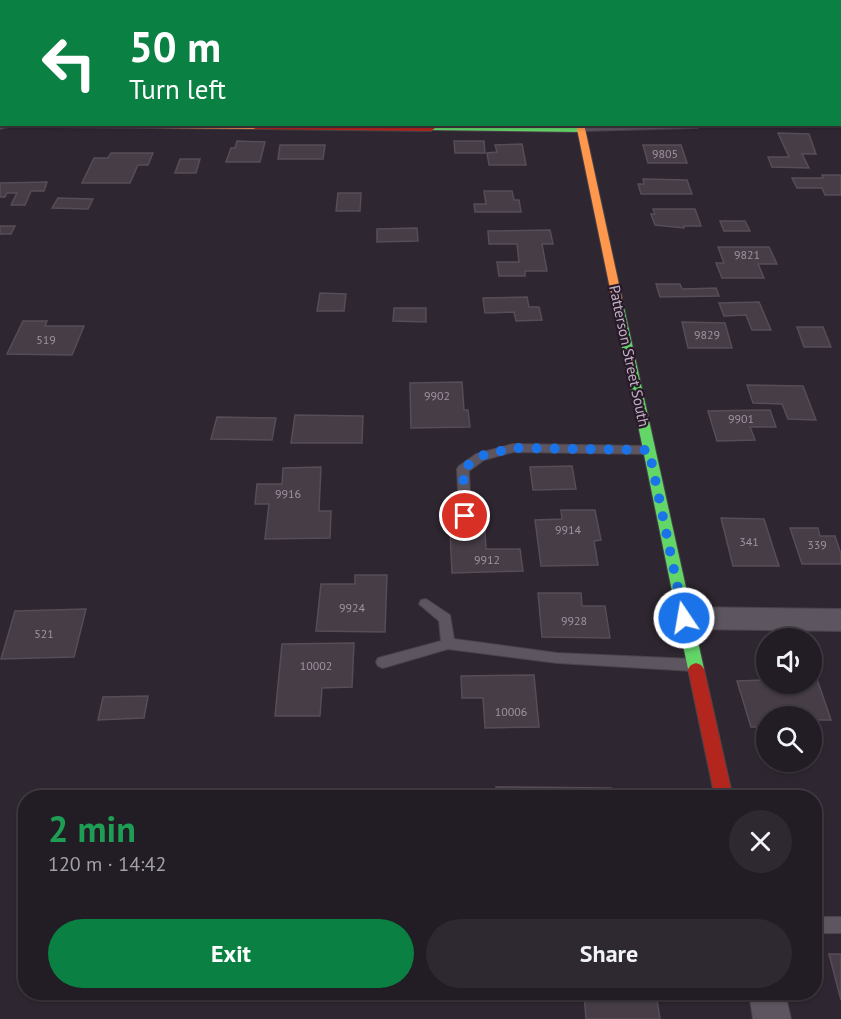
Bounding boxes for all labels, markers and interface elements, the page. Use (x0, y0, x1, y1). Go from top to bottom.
text: 50 m (129, 19, 221, 74)
icon: left (30, 24, 108, 102)
text: Turn left (129, 72, 226, 106)
house number: 9805 (652, 146, 678, 161)
house number: 9821 (734, 247, 760, 262)
street label: Patterson Street South (605, 283, 654, 428)
house number: 9829 (694, 327, 720, 342)
house number: 519 (36, 332, 56, 347)
house number: 9902 (424, 388, 450, 403)
house number: 9901 (728, 411, 754, 426)
house number: 9916 (275, 486, 301, 501)
pin (439, 490, 490, 541)
icon: arrive (448, 499, 481, 532)
house number: 9914 (555, 522, 582, 537)
house number: 341 (739, 534, 759, 549)
house number: 339 (807, 537, 827, 552)
house number: 9912 (474, 552, 500, 567)
position arrow (652, 586, 716, 650)
house number: 9924 (339, 600, 366, 615)
house number: 9928 (561, 613, 587, 628)
house number: 521 (34, 626, 54, 641)
map controls (756, 628, 822, 772)
button: sound (756, 628, 822, 694)
house number: 10002 (300, 658, 332, 673)
house number: 10006 (495, 704, 527, 719)
button: search (756, 706, 822, 772)
text: 2 min (48, 805, 136, 852)
button: close (729, 810, 792, 873)
text: 120 m · 14:42 (48, 851, 166, 877)
button: Exit (48, 919, 414, 988)
button: Share (426, 919, 792, 988)

